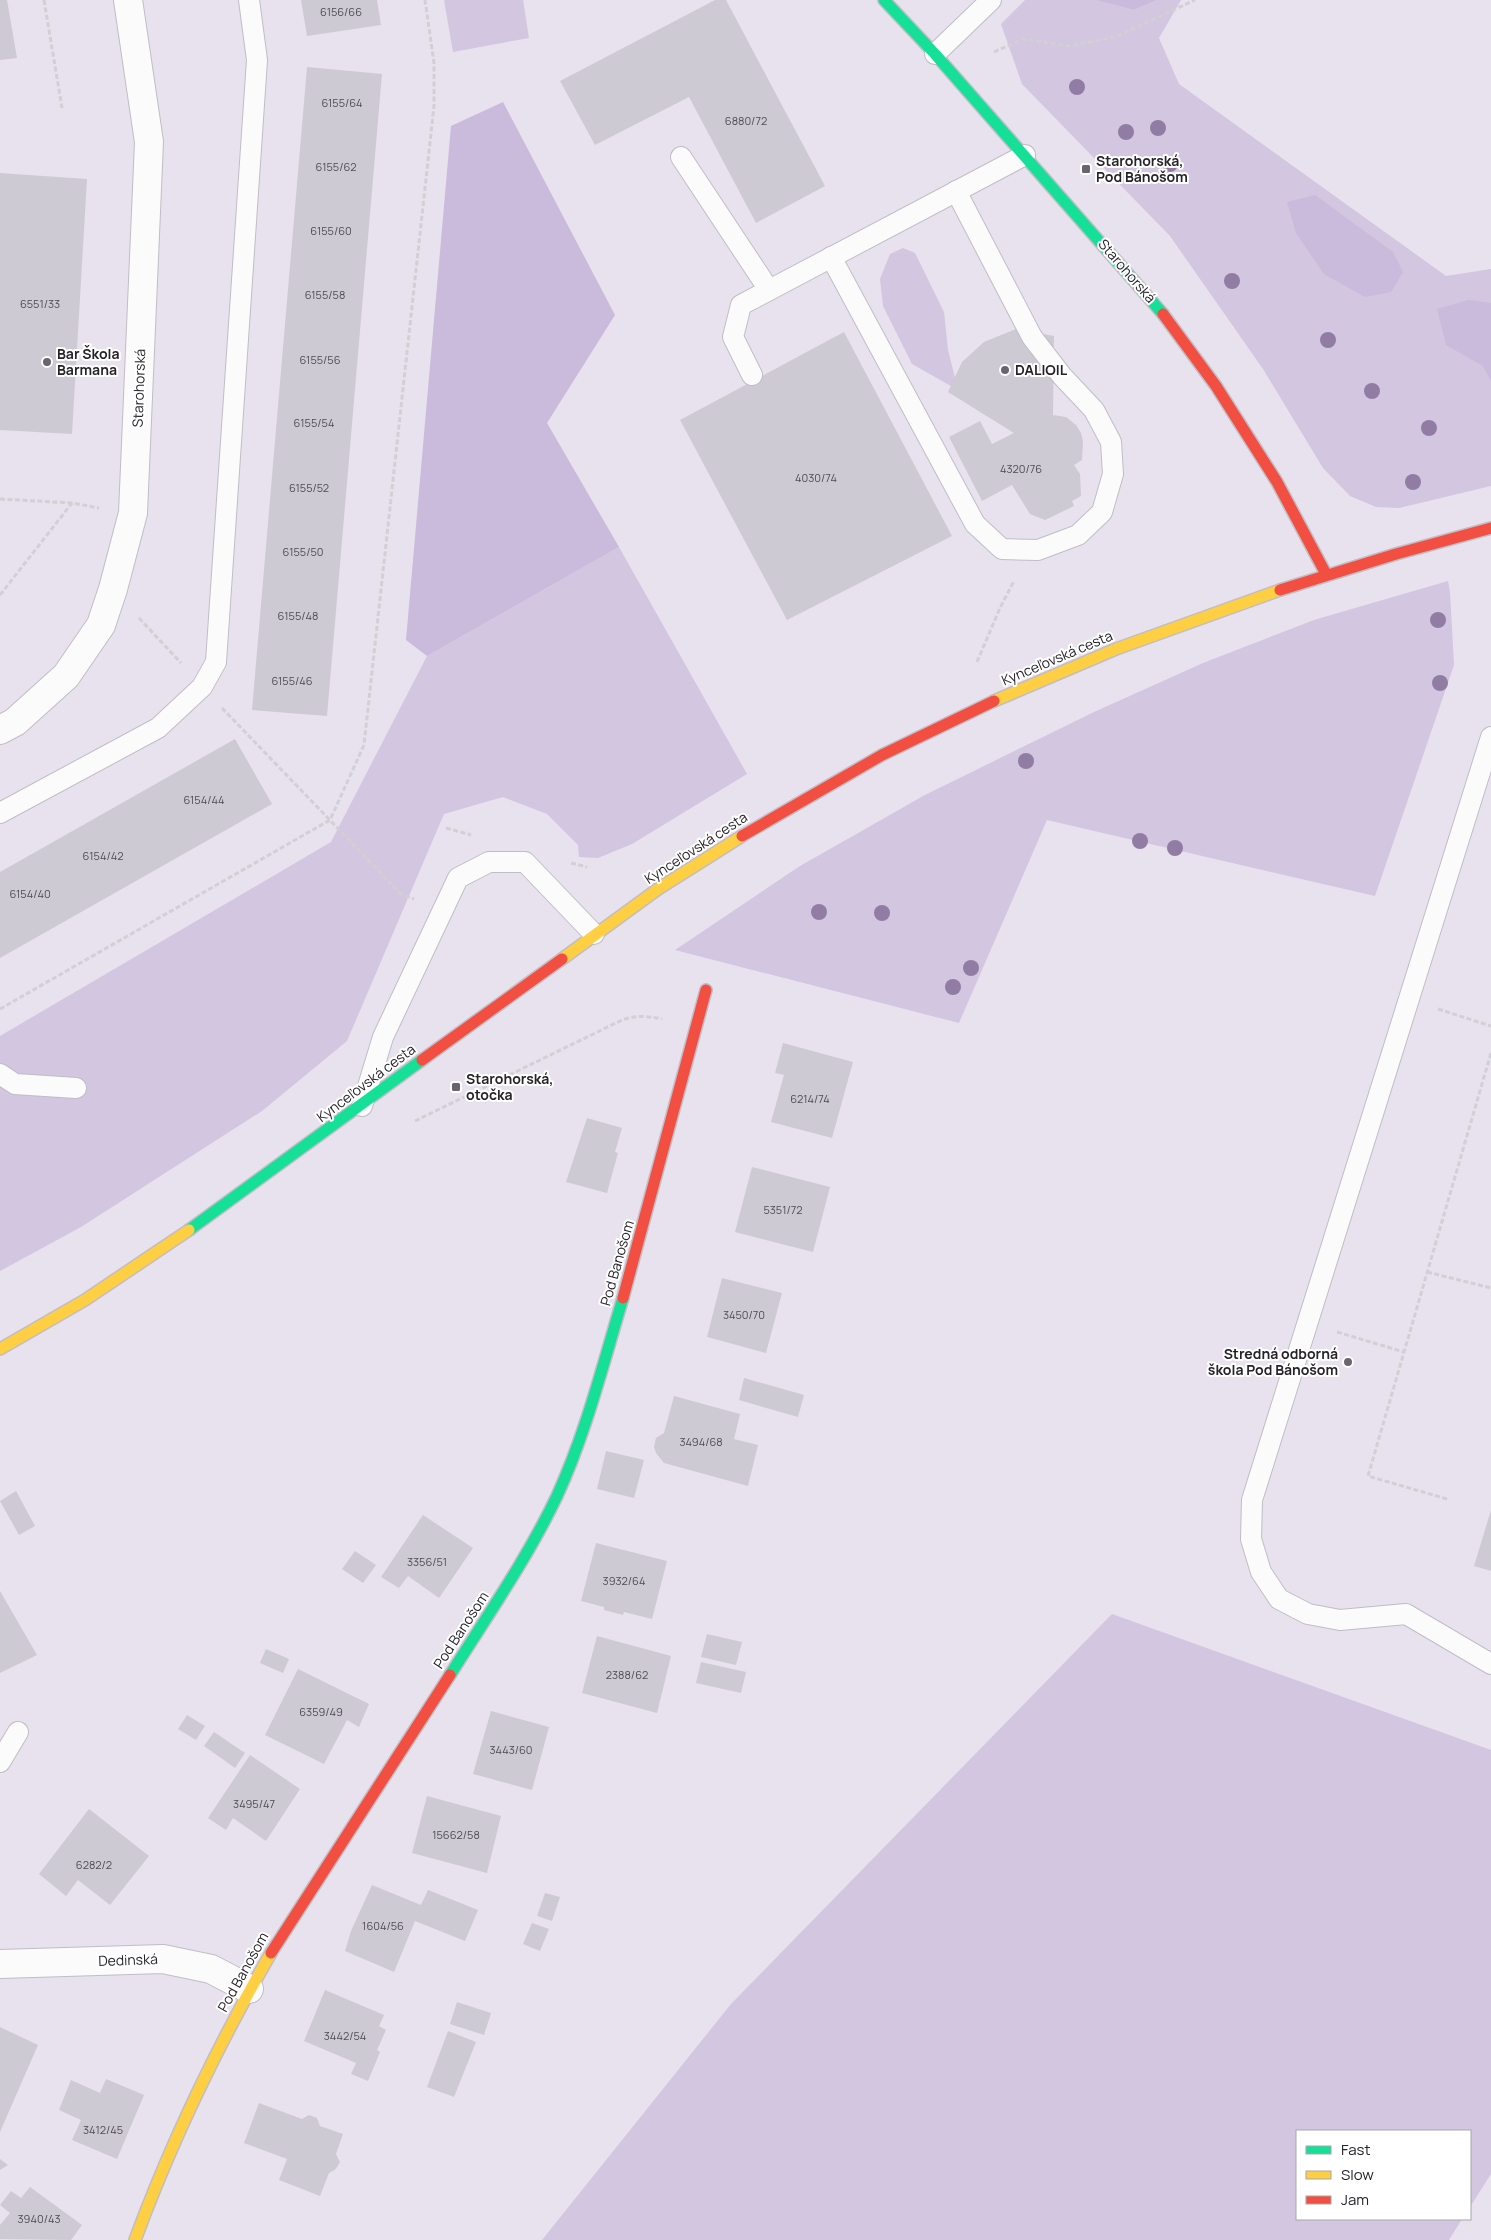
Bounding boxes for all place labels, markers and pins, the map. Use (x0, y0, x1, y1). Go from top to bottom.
place label: Starohorská, Pod Bánošom (1096, 151, 1188, 186)
marker: Starohorská, Pod Bánošom (1080, 163, 1092, 175)
place label: Bar Škola Barmana (57, 344, 120, 379)
marker: Bar Škola Barmana (41, 356, 53, 368)
place label: DALIOIL (1015, 360, 1068, 379)
marker: DALIOIL (999, 364, 1011, 376)
place label: Starohorská, otočka (466, 1069, 554, 1104)
marker: Starohorská, otočka (450, 1081, 462, 1093)
place label: Stredná odborná škola Pod Bánošom (1208, 1344, 1338, 1379)
marker: Stredná odborná škola Pod Bánošom (1342, 1356, 1354, 1368)

